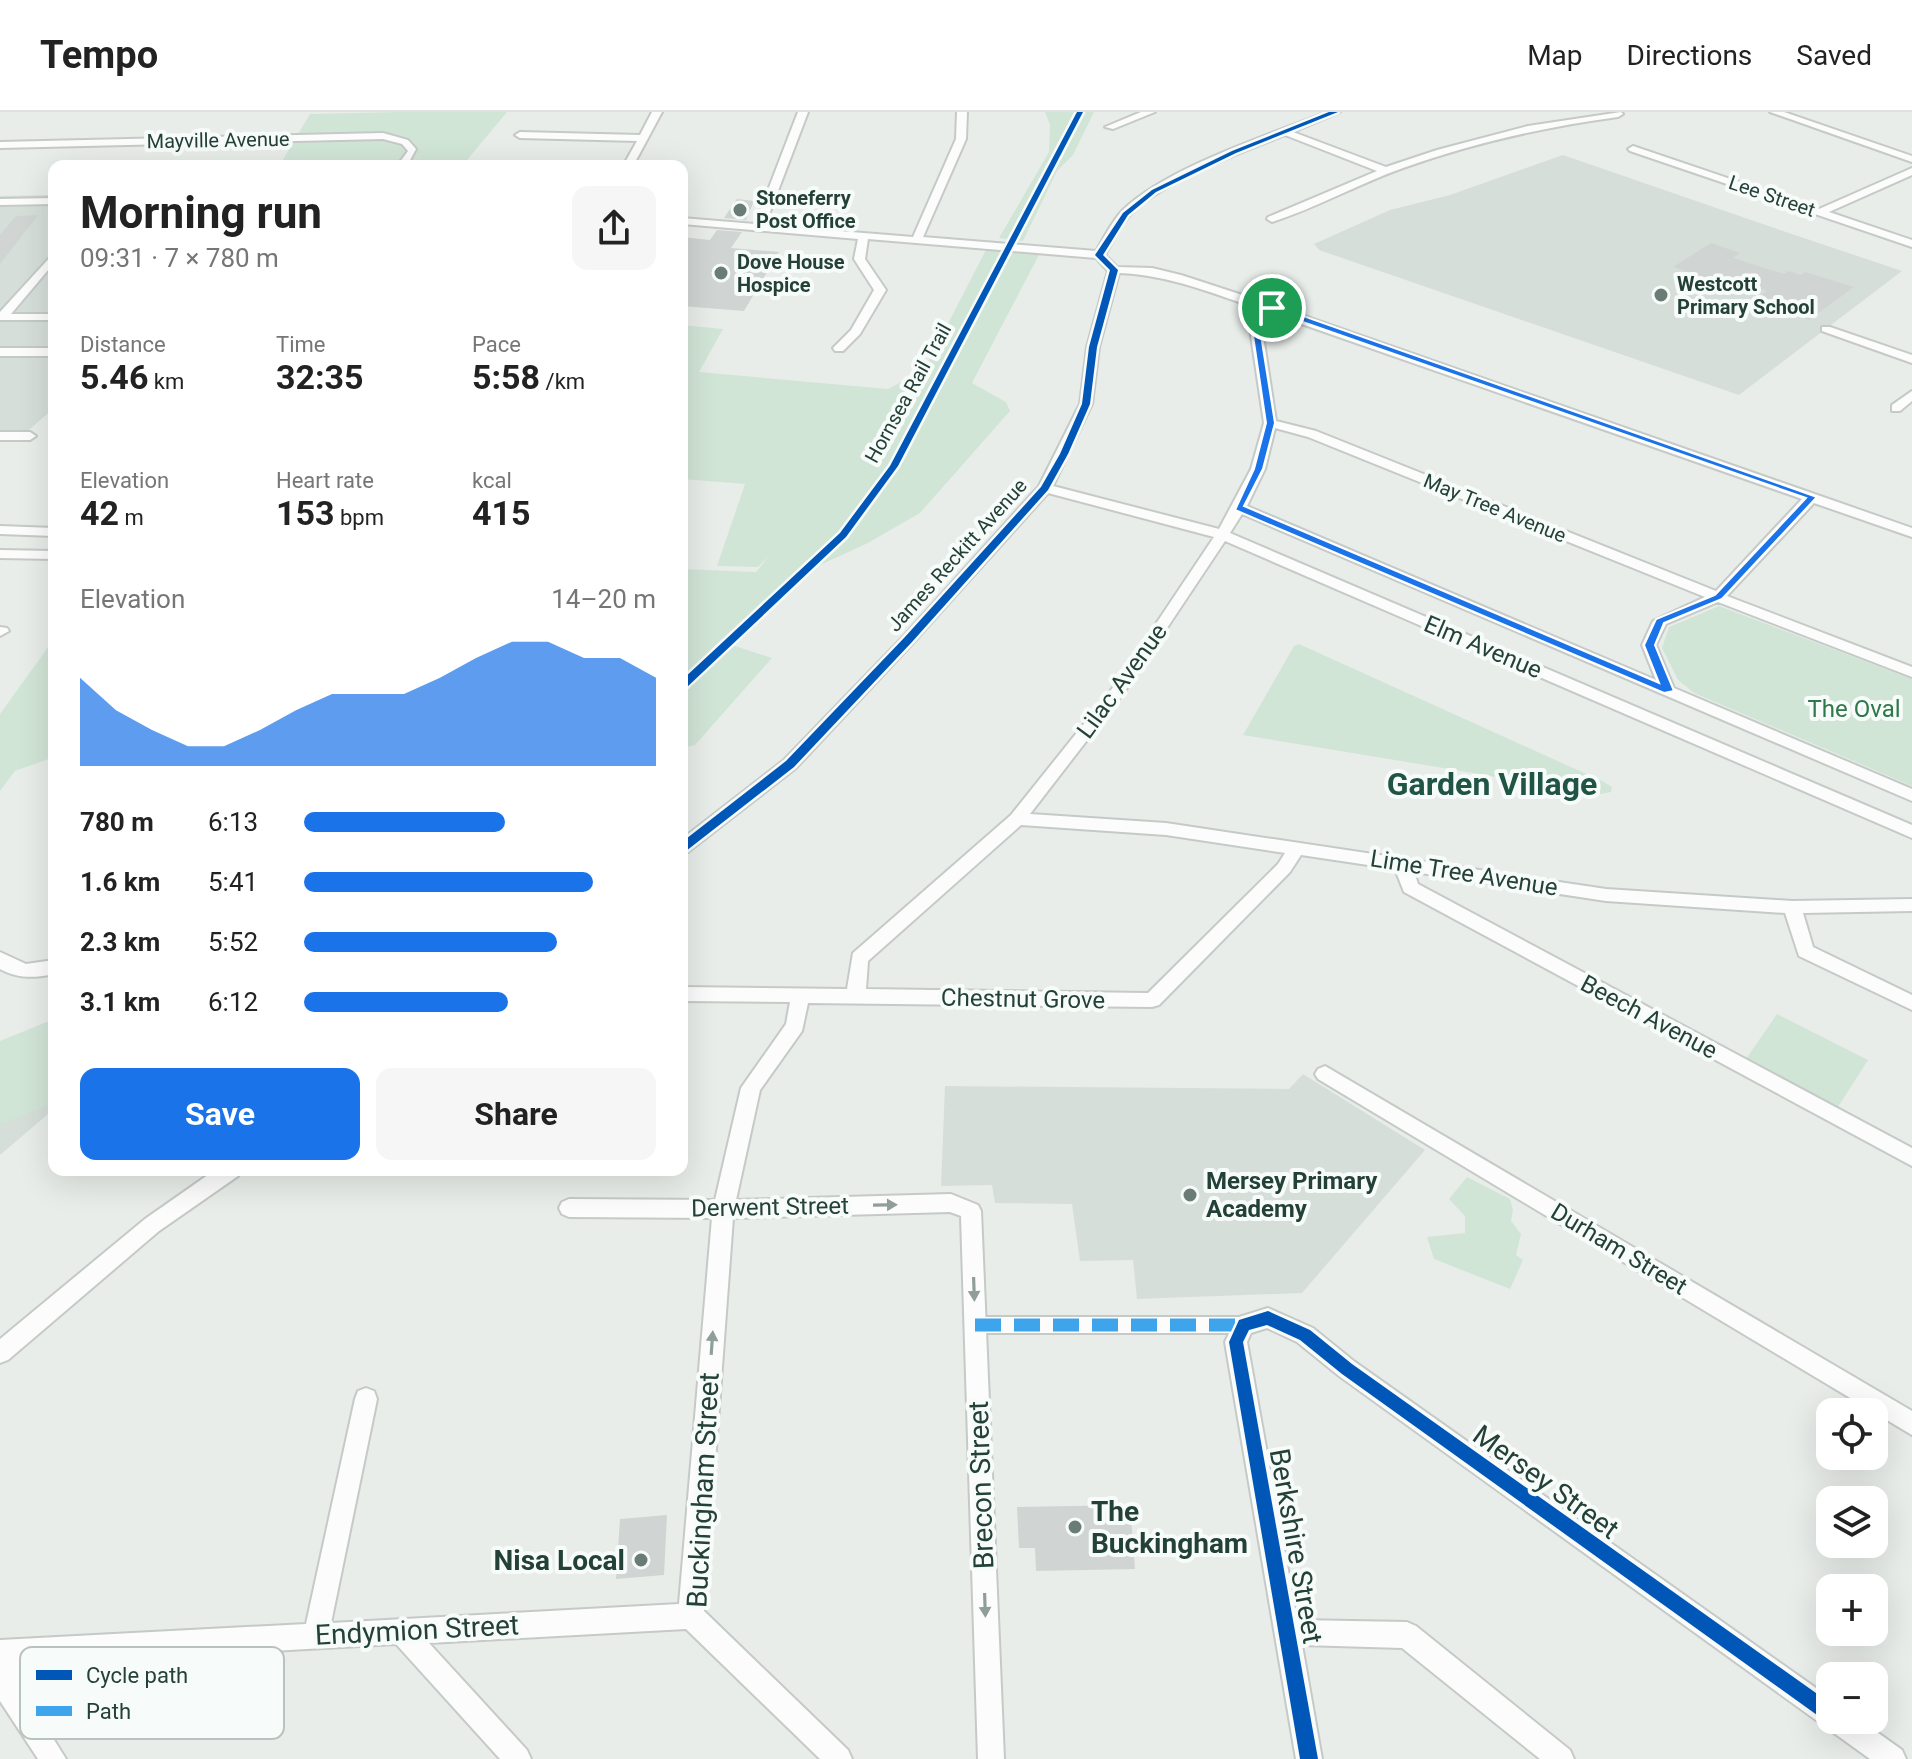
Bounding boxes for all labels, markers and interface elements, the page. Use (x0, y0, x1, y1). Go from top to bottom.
text: Tempo (40, 33, 158, 77)
text: Map (1527, 39, 1583, 72)
text: Directions (1627, 39, 1752, 72)
text: Saved (1796, 39, 1872, 72)
street label: Mayville Avenue (146, 127, 290, 153)
street label: Lee Street (1726, 170, 1818, 222)
button: share (572, 186, 656, 270)
place label: Stoneferry Post Office (756, 186, 856, 233)
text: Morning run (80, 187, 322, 239)
marker: Stoneferry Post Office (731, 201, 749, 219)
text: 09:31 · 7 × 780 m (80, 243, 279, 273)
place label: Dove House Hospice (737, 250, 845, 297)
marker: Dove House Hospice (712, 264, 730, 282)
place label: Westcott Primary School (1677, 272, 1815, 319)
pin (1238, 274, 1306, 342)
icon: arrive (1250, 286, 1294, 330)
marker: Westcott Primary School (1652, 286, 1670, 304)
street label: Hornsea Rail Trail (860, 319, 956, 467)
text: Distance (80, 332, 166, 357)
text: Time (276, 332, 325, 357)
text: Pace (472, 332, 521, 357)
text: 5.46 (80, 357, 148, 397)
text: 32:35 (276, 357, 364, 397)
text: 5:58 (472, 357, 540, 397)
text: km (148, 369, 184, 394)
text: /km (540, 369, 585, 394)
text: Elevation (80, 468, 169, 493)
text: Heart rate (276, 468, 374, 493)
text: kcal (472, 468, 512, 493)
street label: May Tree Avenue (1420, 468, 1570, 548)
street label: James Reckitt Avenue (882, 474, 1032, 636)
text: 42 (80, 493, 119, 533)
text: 153 (276, 493, 335, 533)
text: 415 (472, 493, 531, 533)
text: m (119, 505, 144, 530)
text: bpm (335, 505, 384, 530)
text: Elevation (80, 584, 185, 614)
text: 14–20 m (551, 584, 656, 614)
street label: Elm Avenue (1420, 610, 1546, 684)
street label: Lilac Avenue (1071, 618, 1173, 744)
park label: The Oval (1807, 695, 1901, 723)
district label: Garden Village (1387, 765, 1597, 803)
text: 780 m (80, 807, 154, 837)
text: 6:13 (208, 807, 258, 837)
street label: Lime Tree Avenue (1368, 844, 1560, 902)
text: 1.6 km (80, 867, 160, 897)
text: 5:41 (208, 867, 258, 897)
text: 2.3 km (80, 927, 160, 957)
text: 5:52 (208, 927, 258, 957)
street label: Beech Avenue (1576, 969, 1722, 1065)
street label: Chestnut Grove (941, 984, 1105, 1014)
text: 3.1 km (80, 987, 160, 1017)
text: 6:12 (208, 987, 258, 1017)
button: Save (80, 1068, 360, 1160)
button: Share (376, 1068, 656, 1160)
place label: Mersey Primary Academy (1206, 1167, 1378, 1223)
marker: Mersey Primary Academy (1181, 1186, 1199, 1204)
street label: Derwent Street (691, 1192, 849, 1222)
street label: Durham Street (1546, 1197, 1692, 1301)
one-way arrow (873, 1199, 898, 1211)
one-way arrow (967, 1277, 980, 1302)
one-way arrow (706, 1330, 719, 1355)
street label: Buckingham Street (680, 1371, 726, 1609)
map controls (1816, 1398, 1888, 1734)
button: locate (1816, 1398, 1888, 1470)
street label: Brecon Street (962, 1400, 1000, 1570)
street label: Mersey Street (1467, 1418, 1625, 1546)
street label: Berkshire Street (1263, 1446, 1329, 1646)
button: layers (1816, 1486, 1888, 1558)
place label: The Buckingham (1091, 1495, 1248, 1560)
marker: The Buckingham (1066, 1518, 1084, 1536)
place label: Nisa Local (494, 1544, 625, 1577)
marker: Nisa Local (632, 1551, 650, 1569)
button: + (1816, 1574, 1888, 1646)
one-way arrow (979, 1593, 992, 1618)
street label: Endymion Street (314, 1608, 520, 1652)
legend (20, 1647, 284, 1739)
button: − (1816, 1662, 1888, 1734)
text: Cycle path (86, 1663, 188, 1688)
text: Path (86, 1699, 131, 1724)

